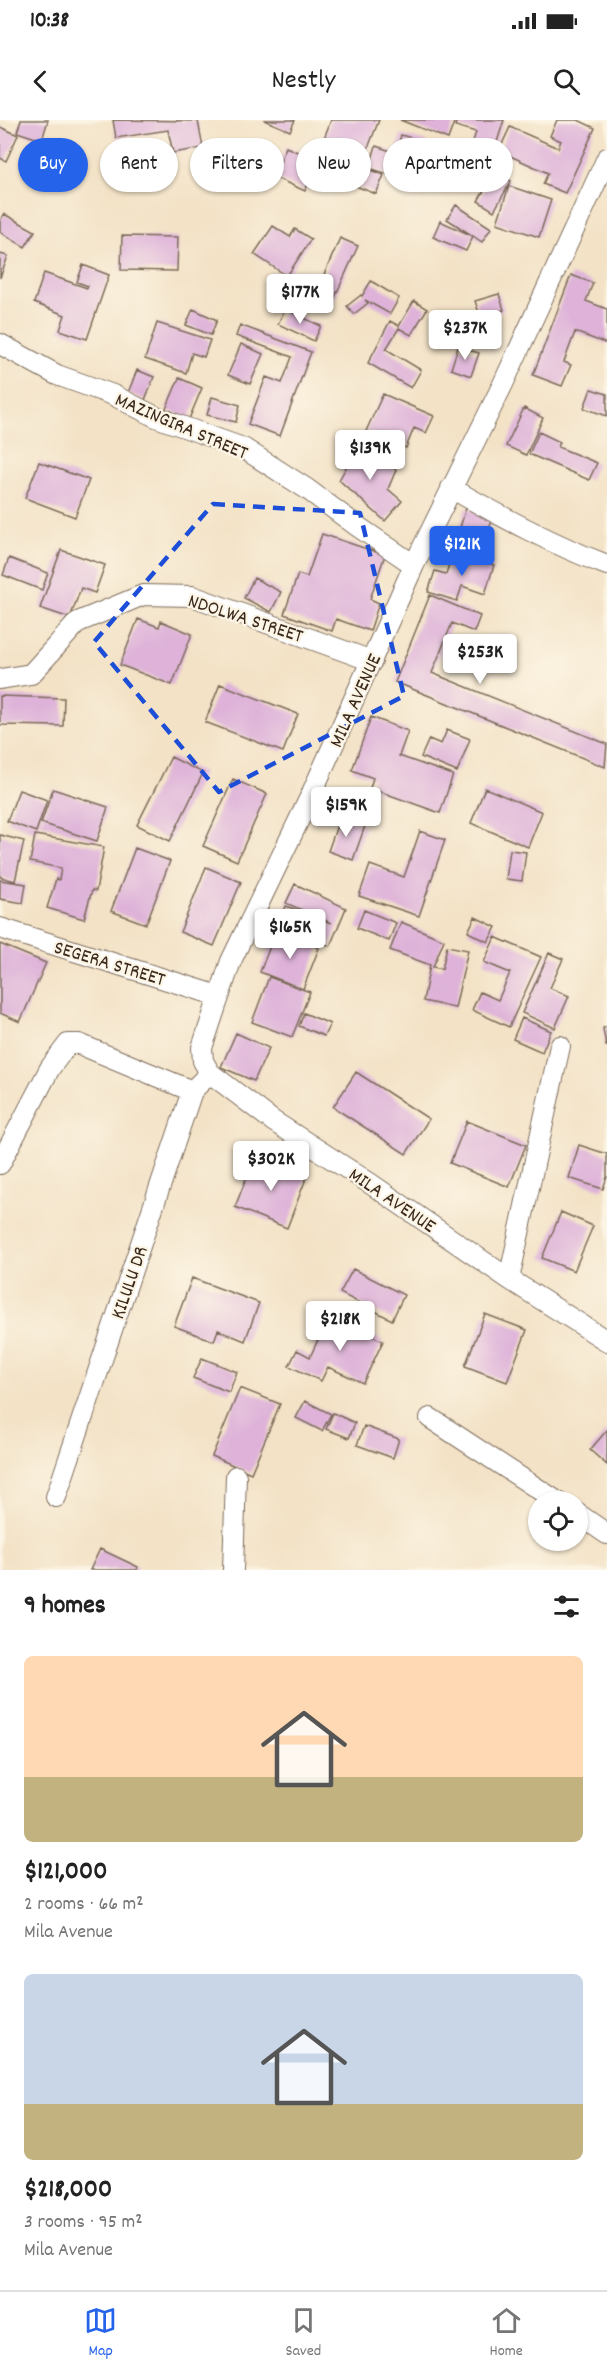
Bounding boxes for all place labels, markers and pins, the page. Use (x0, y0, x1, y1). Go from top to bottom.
pin: $177K (258, 274, 342, 325)
pin: $237K (423, 310, 507, 361)
pin: $139K (328, 430, 412, 481)
pin: $121K (420, 526, 504, 577)
pin: $253K (438, 634, 522, 685)
pin: $159K (304, 787, 388, 838)
pin: $165K (248, 909, 332, 960)
pin: $302K (229, 1141, 313, 1192)
pin: $218K (298, 1301, 382, 1352)

